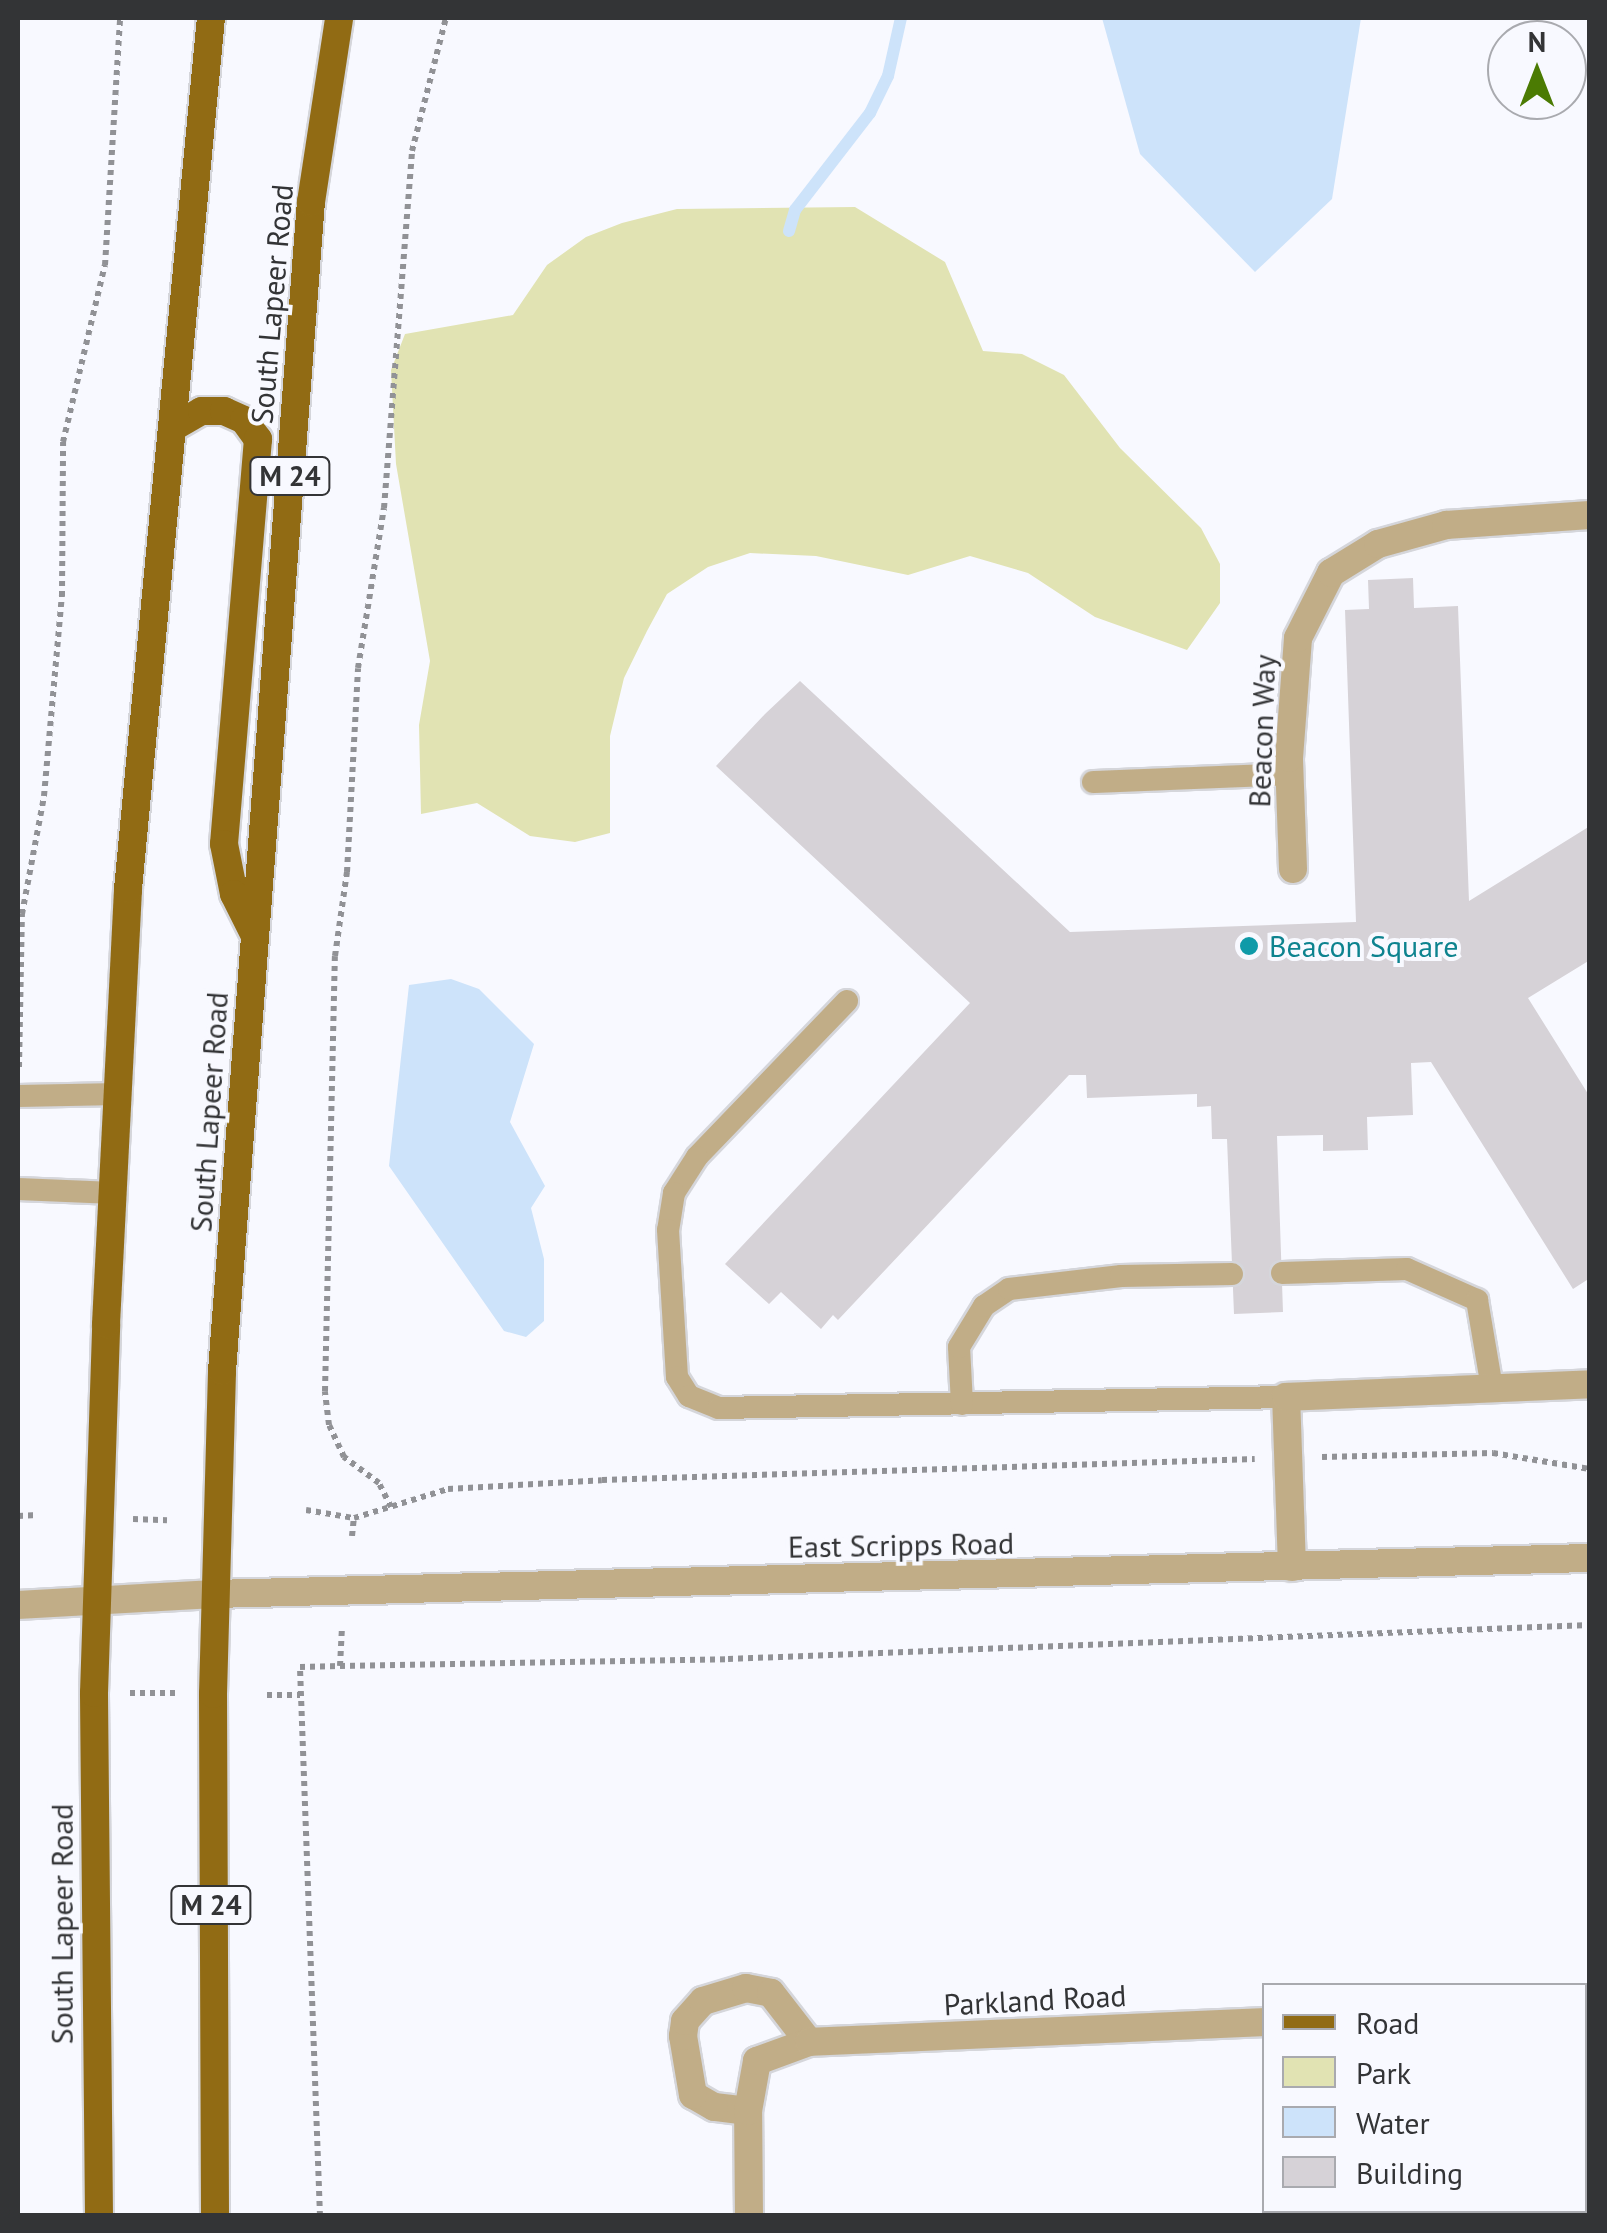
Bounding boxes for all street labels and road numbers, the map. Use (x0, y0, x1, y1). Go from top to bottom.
street label: South Lapeer Road (244, 183, 300, 425)
road number: M 24 (248, 453, 332, 499)
street label: Beacon Way (1241, 654, 1283, 808)
street label: South Lapeer Road (183, 991, 235, 1233)
street label: East Scripps Road (788, 1525, 1014, 1565)
street label: South Lapeer Road (44, 1804, 80, 2044)
road number: M 24 (168, 1882, 254, 1928)
street label: Parkland Road (943, 1977, 1127, 2023)

